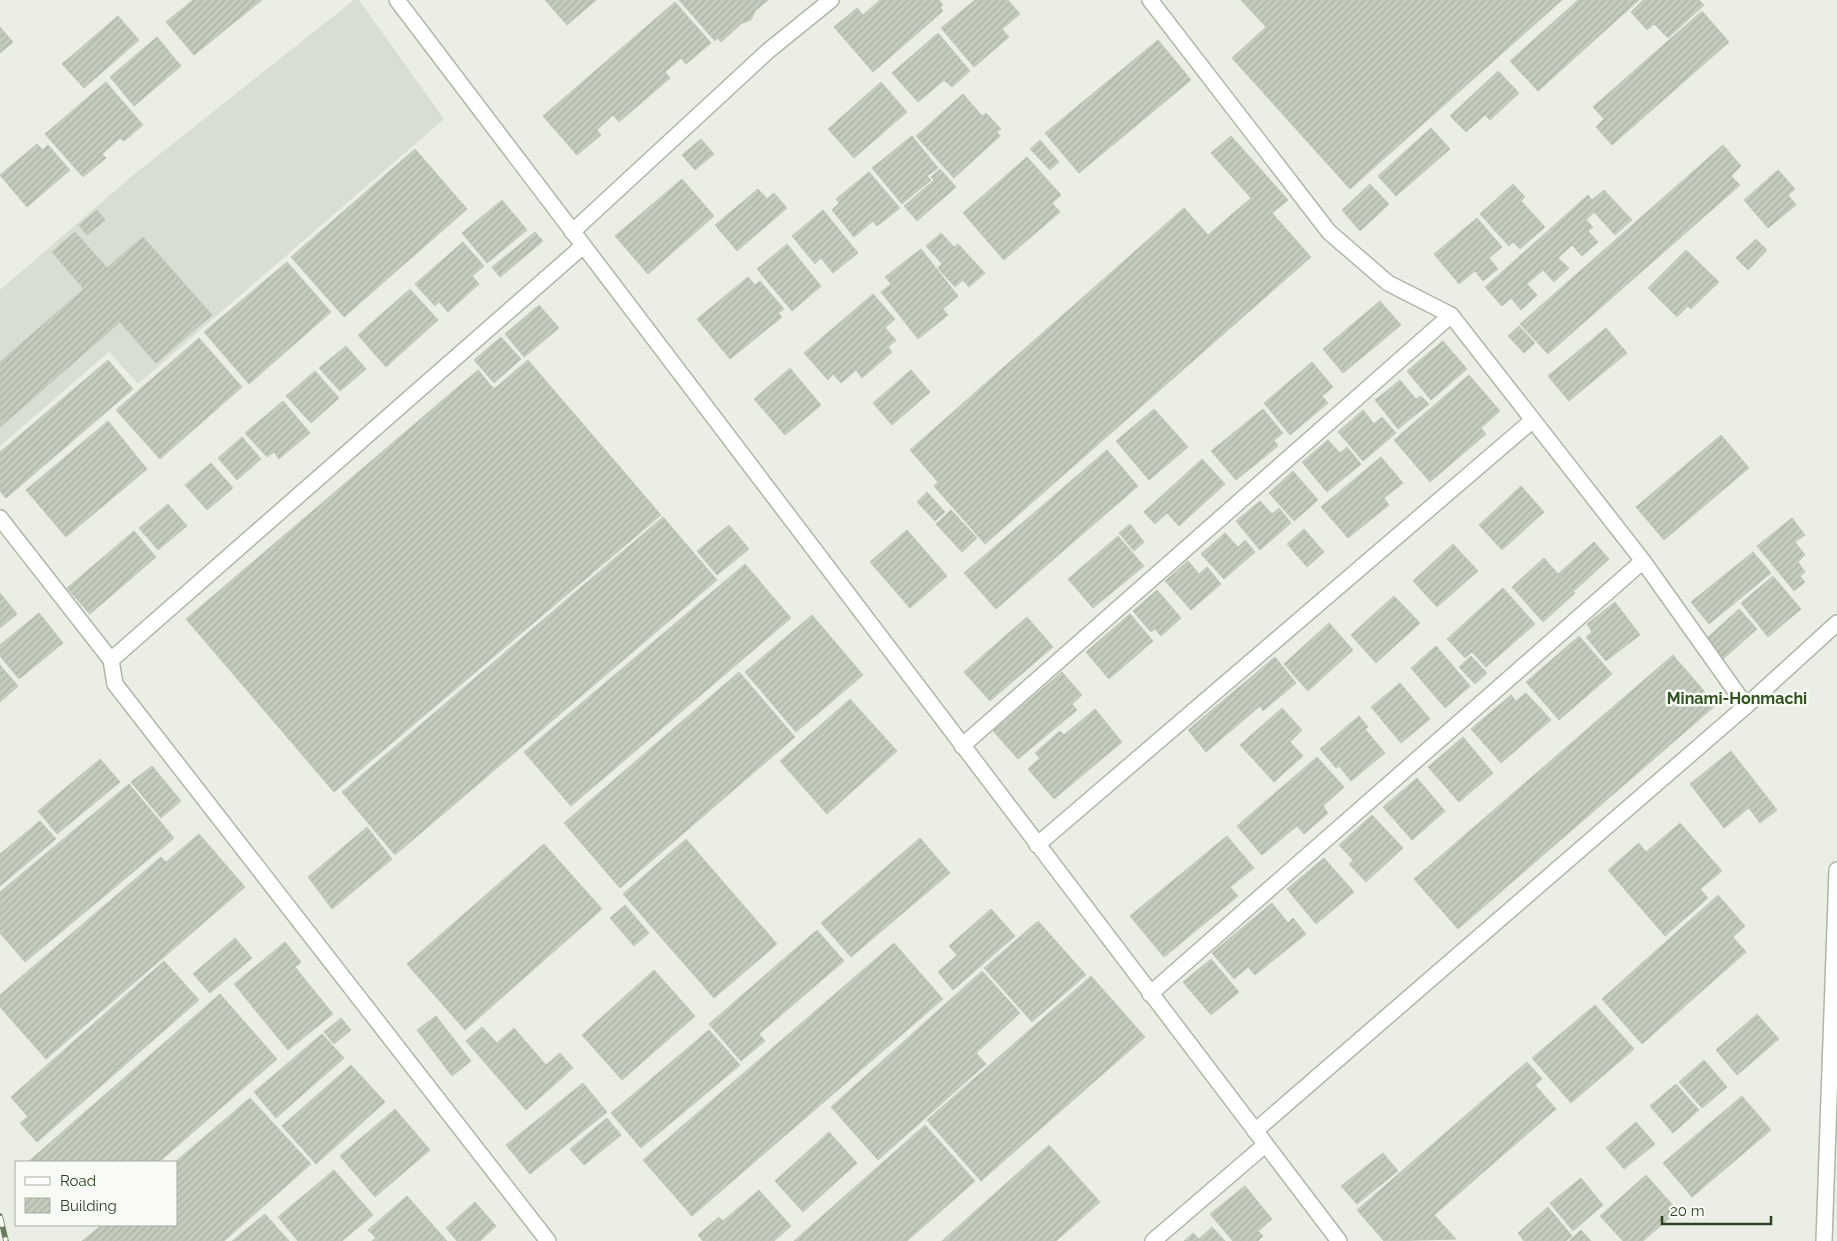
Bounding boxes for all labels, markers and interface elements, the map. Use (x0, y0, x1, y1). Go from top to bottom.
district label: Minami-Honmachi (1667, 689, 1807, 708)
legend (15, 1161, 178, 1226)
text: Road (60, 1172, 96, 1190)
scale bar (1662, 1194, 1771, 1226)
text: Building (60, 1197, 117, 1215)
text: 20 m (1670, 1202, 1705, 1220)

